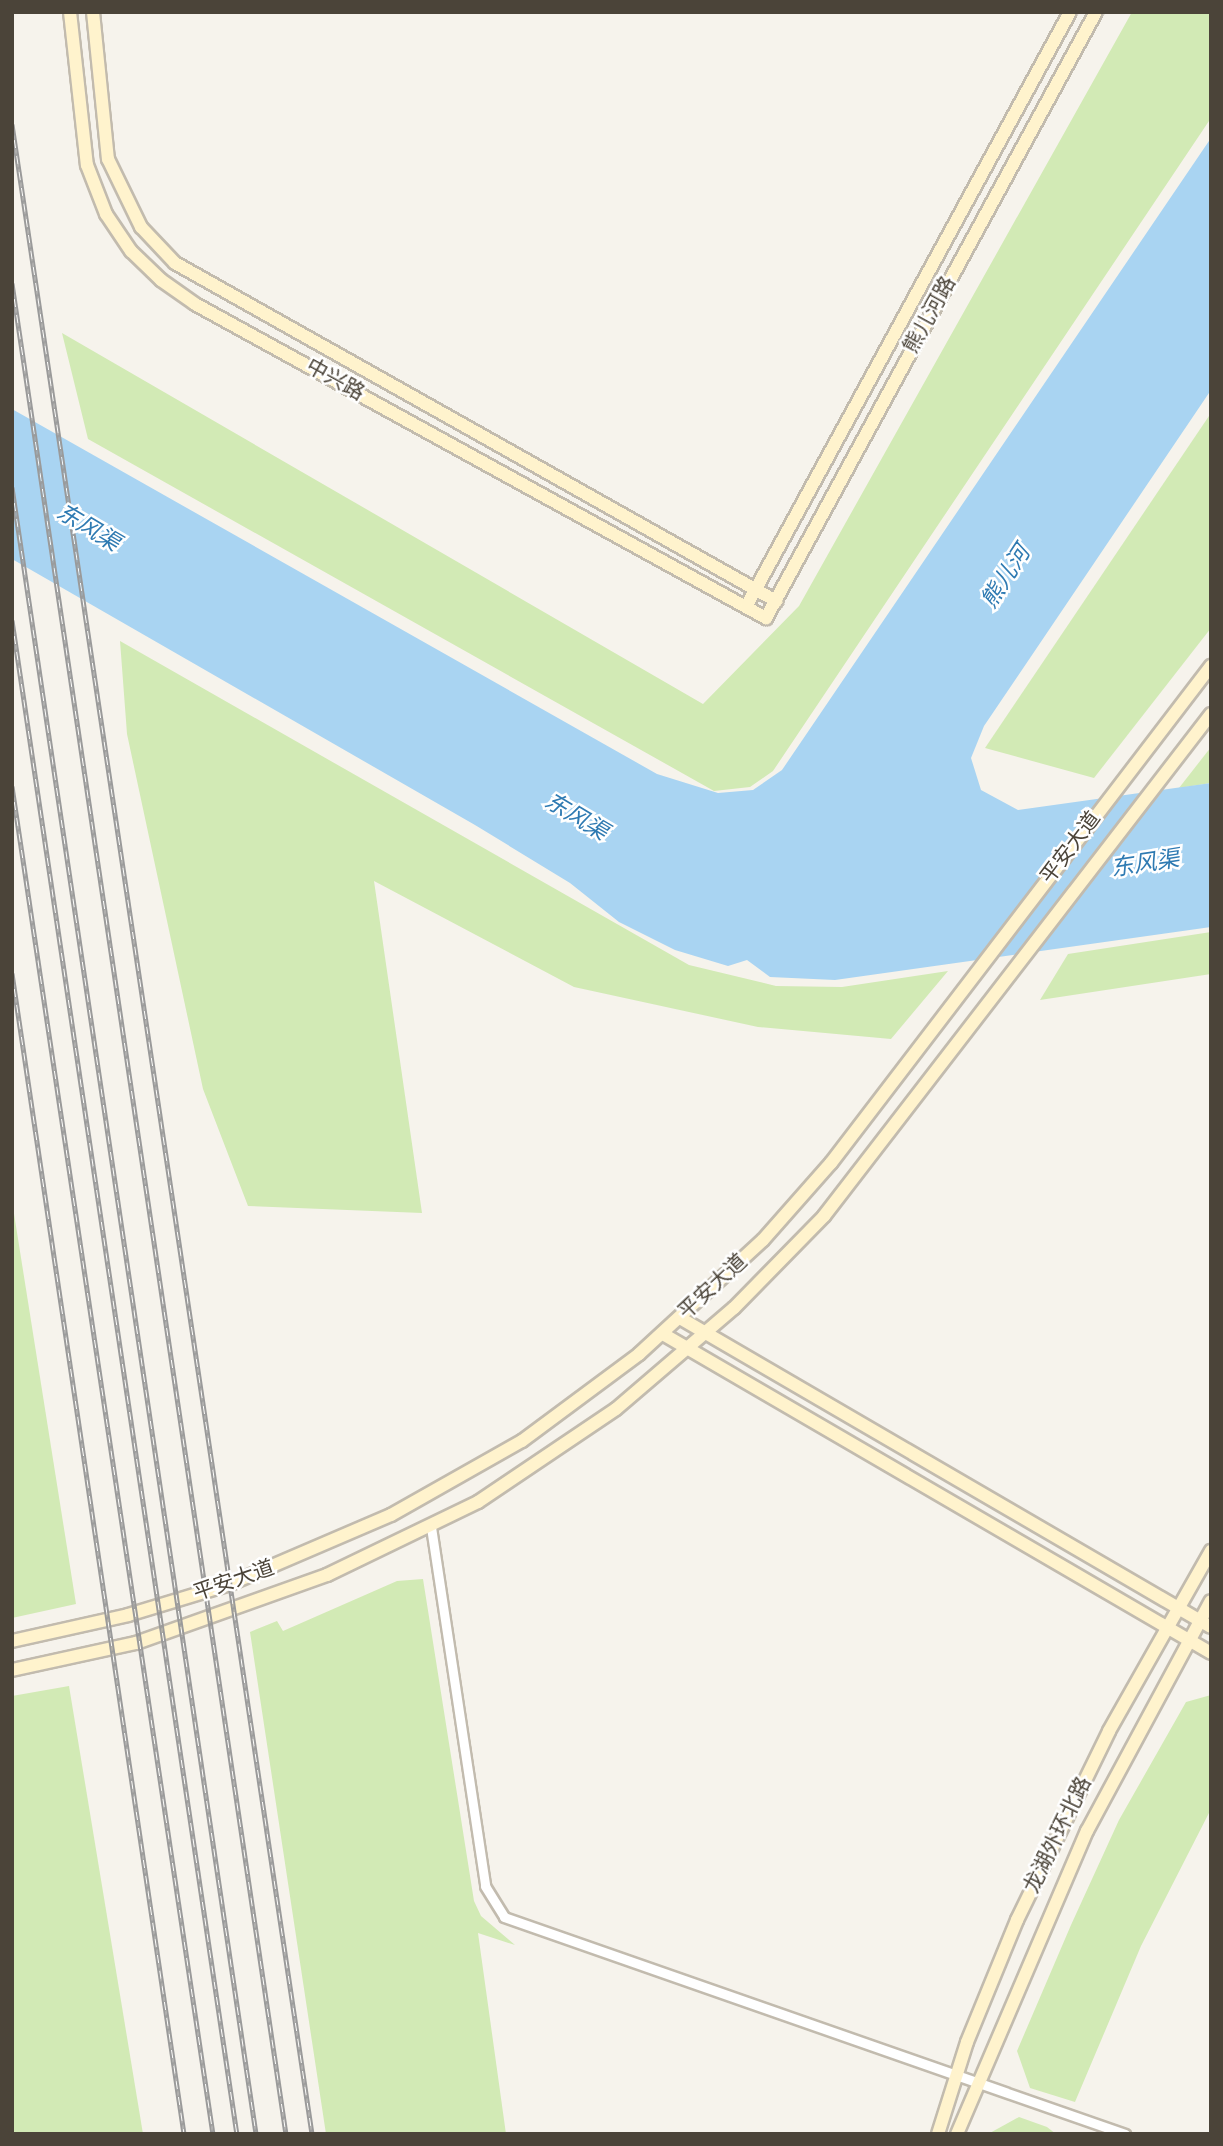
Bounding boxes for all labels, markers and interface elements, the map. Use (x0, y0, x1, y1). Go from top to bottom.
street label: 熊儿河路 (899, 272, 961, 358)
street label: 中兴路 (301, 354, 369, 406)
water label: 东风渠 (51, 498, 125, 558)
water label: 熊儿河 (976, 541, 1036, 613)
water label: 东风渠 (539, 787, 613, 847)
street label: 平安大道 (1036, 807, 1106, 889)
water label: 东风渠 (1109, 845, 1181, 883)
street label: 平安大道 (674, 1249, 752, 1325)
street label: 平安大道 (190, 1555, 278, 1607)
street label: 龙湖外环北路 (1019, 1773, 1097, 1897)

